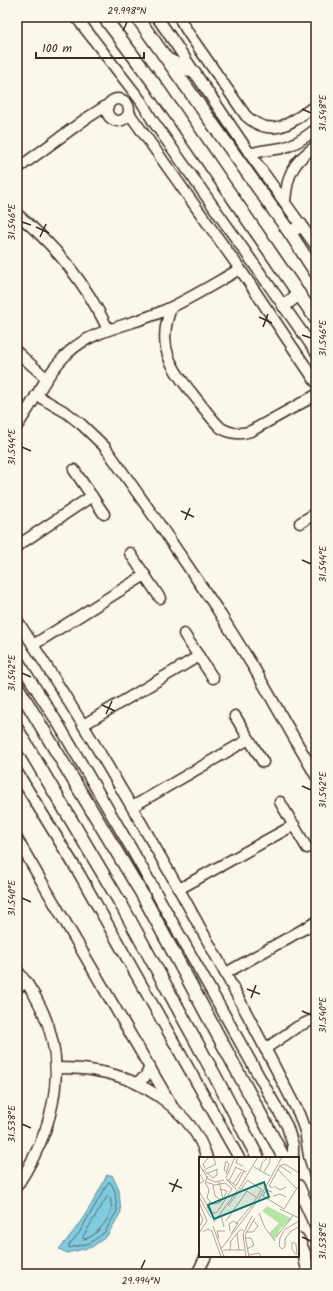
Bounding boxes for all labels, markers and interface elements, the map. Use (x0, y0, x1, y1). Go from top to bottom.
text: 29.998°N (108, 3, 147, 19)
scale bar (36, 34, 144, 60)
text: 100 m (42, 39, 73, 58)
text: 31.548°E (315, 93, 331, 132)
text: 31.546°E (4, 202, 20, 240)
text: 31.546°E (315, 318, 331, 356)
text: 31.544°E (4, 427, 20, 465)
text: 31.544°E (315, 544, 331, 582)
text: 31.542°E (4, 653, 20, 692)
text: 31.542°E (315, 770, 331, 809)
text: 31.540°E (4, 879, 20, 916)
text: 31.540°E (315, 996, 331, 1033)
text: 31.538°E (4, 1104, 20, 1143)
inset map (199, 1157, 299, 1257)
text: 31.538°E (315, 1221, 331, 1260)
text: 29.994°N (122, 1273, 160, 1289)

